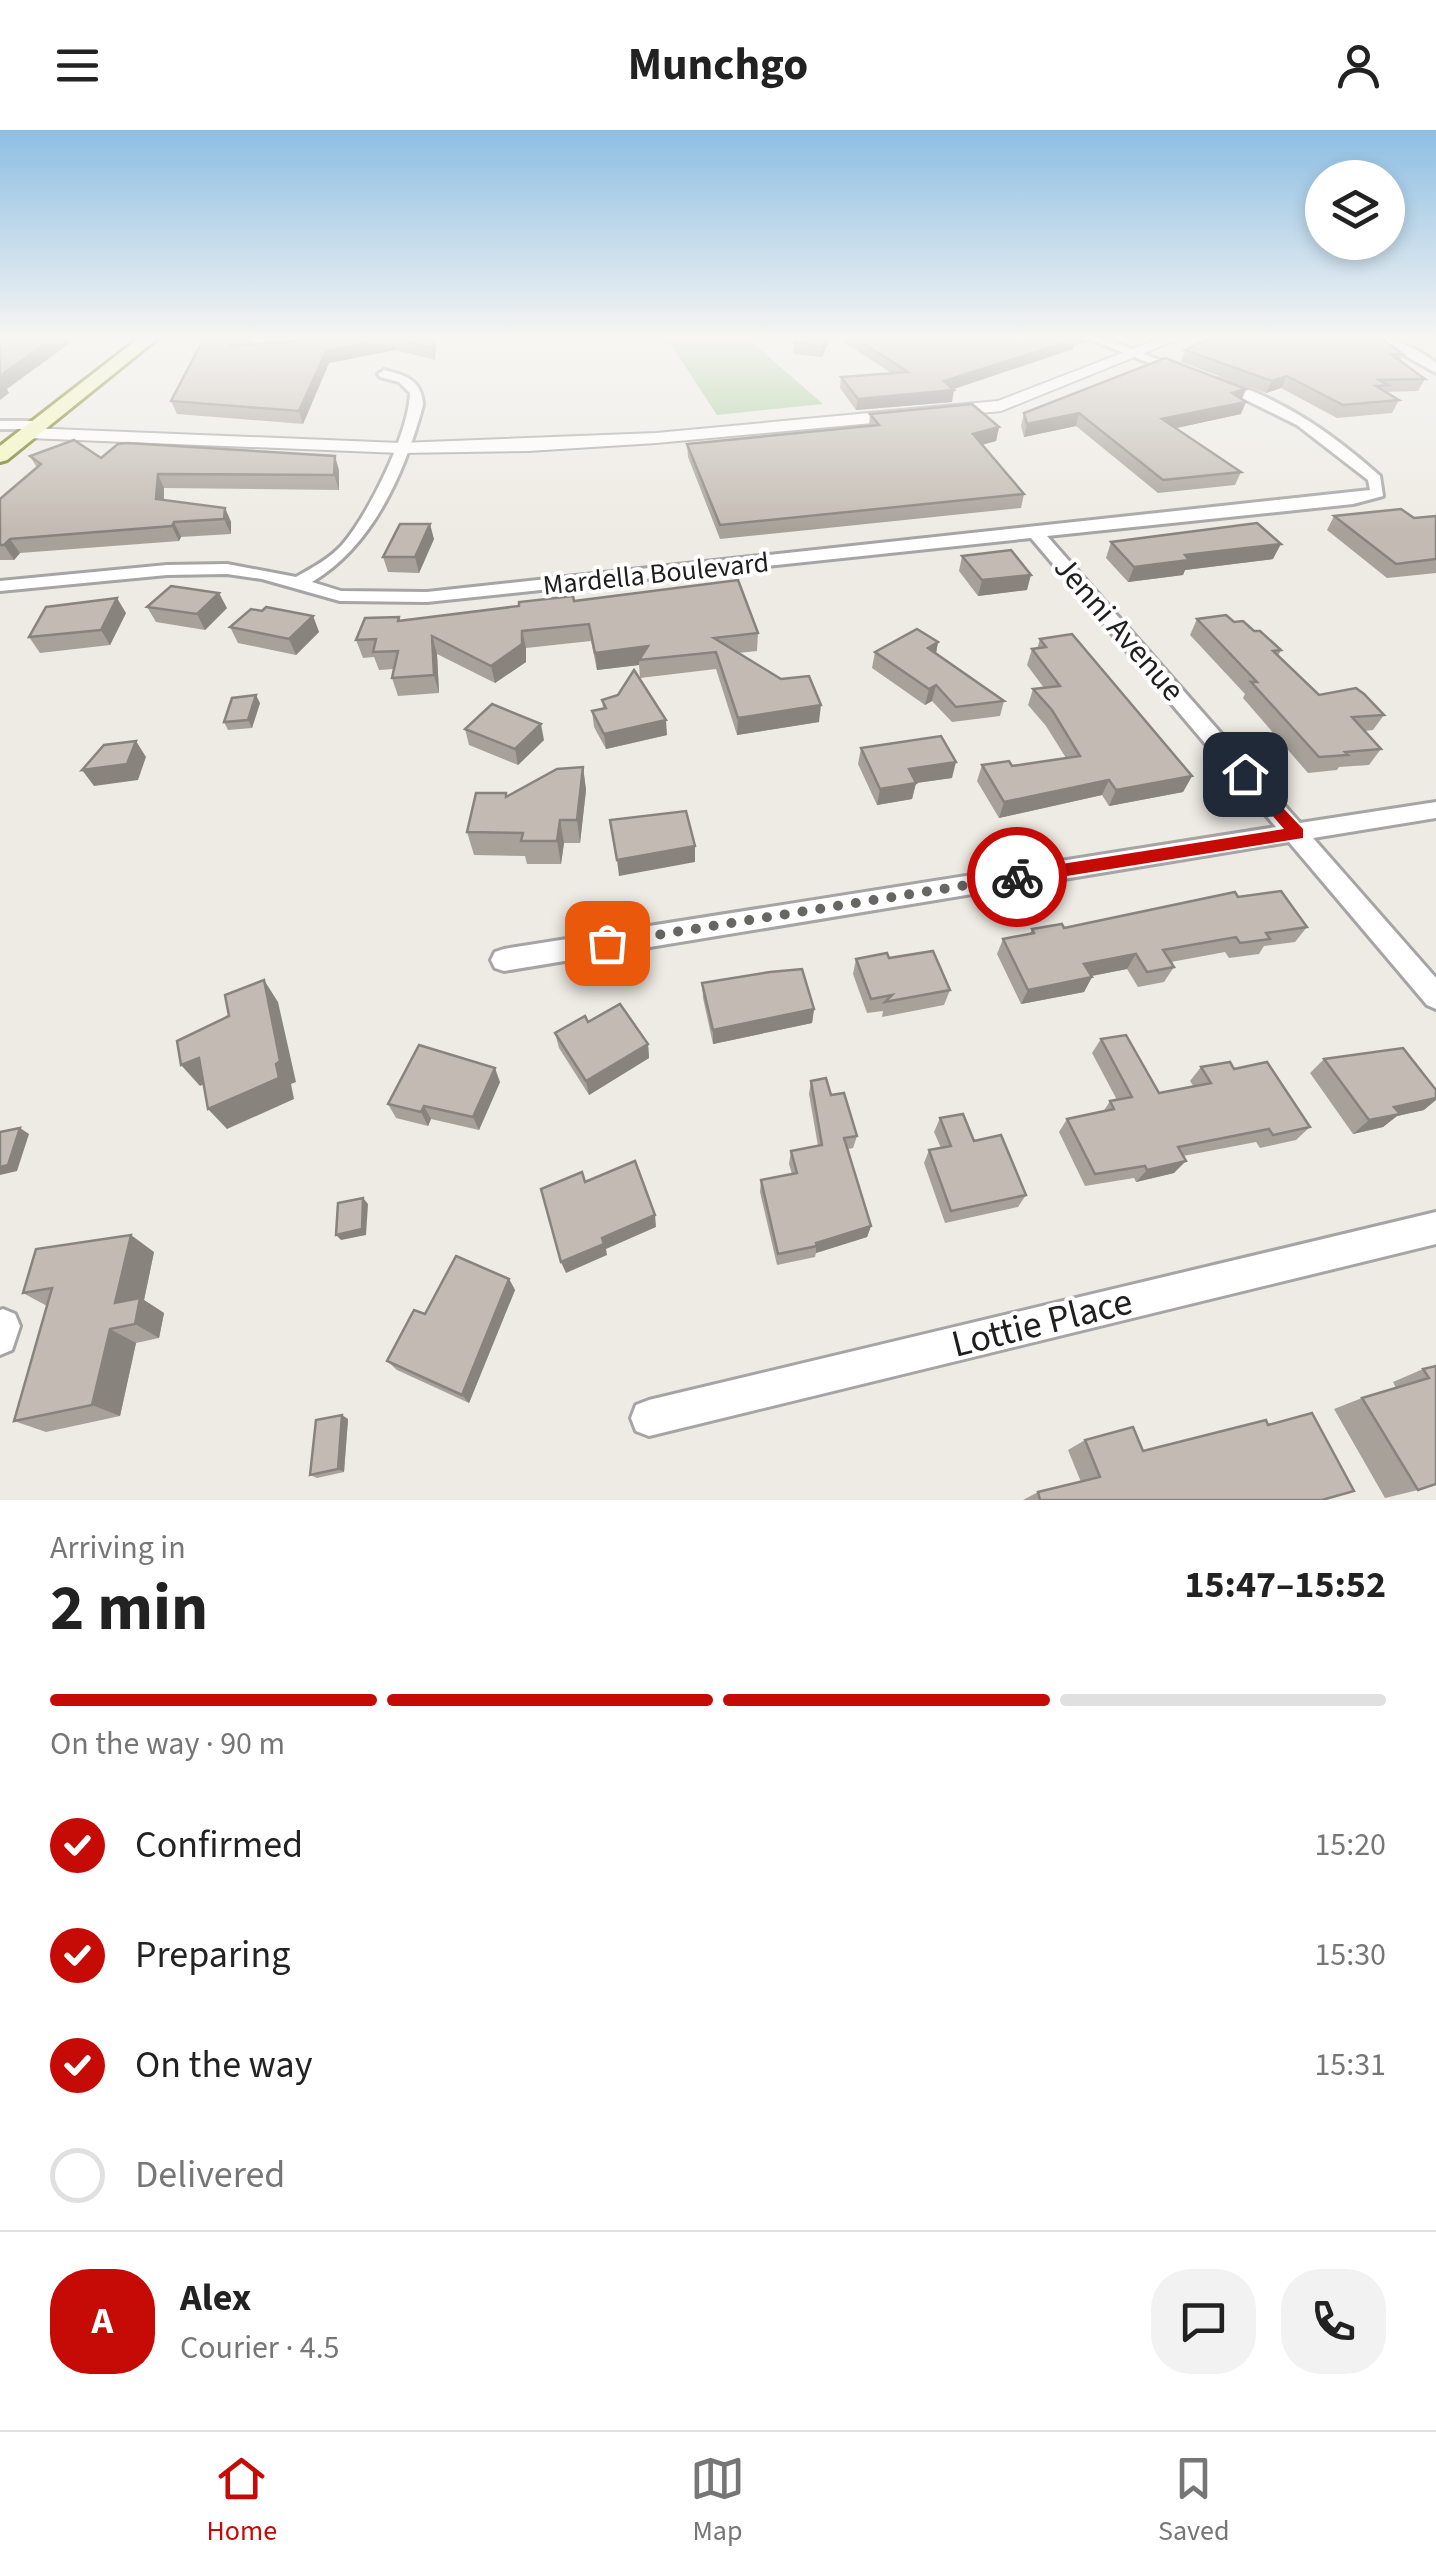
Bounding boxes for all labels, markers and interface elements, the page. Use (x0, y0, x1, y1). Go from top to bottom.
text: Munchgo (628, 33, 808, 97)
icon: menu (50, 38, 105, 93)
icon: person (1331, 38, 1386, 93)
map controls (1305, 160, 1405, 260)
button: layers (1305, 160, 1405, 260)
street label: Mardella Boulevard (541, 542, 771, 606)
street label: Jenni Avenue (1043, 546, 1195, 712)
pin (1203, 732, 1288, 817)
icon: home (1218, 747, 1273, 802)
courier (967, 827, 1067, 927)
icon: bike (990, 850, 1045, 905)
pin (565, 901, 650, 986)
icon: bag (580, 916, 635, 971)
street label: Lottie Place (946, 1274, 1138, 1372)
text: Arriving in (50, 1525, 186, 1571)
text: 15:47–15:52 (1184, 1558, 1386, 1612)
text: 2 min (50, 1562, 208, 1655)
text: On the way · 90 m (50, 1721, 285, 1767)
icon: check (50, 1818, 105, 1873)
text: Confirmed (135, 1818, 303, 1872)
text: 15:20 (1314, 1822, 1386, 1868)
icon: check (50, 1928, 105, 1983)
text: Preparing (135, 1928, 290, 1982)
text: 15:30 (1314, 1932, 1386, 1978)
icon: check (50, 2038, 105, 2093)
text: On the way (135, 2038, 312, 2092)
text: 15:31 (1314, 2042, 1386, 2088)
text: Delivered (135, 2148, 285, 2202)
button: chat (1151, 2269, 1256, 2374)
button: phone (1281, 2269, 1386, 2374)
text: Alex (180, 2271, 251, 2325)
text: A (92, 2294, 113, 2348)
text: Courier · 4.5 (180, 2325, 340, 2371)
tab: Home (206, 2451, 277, 2551)
tab: Map (690, 2451, 745, 2551)
tab: Saved (1158, 2451, 1229, 2551)

